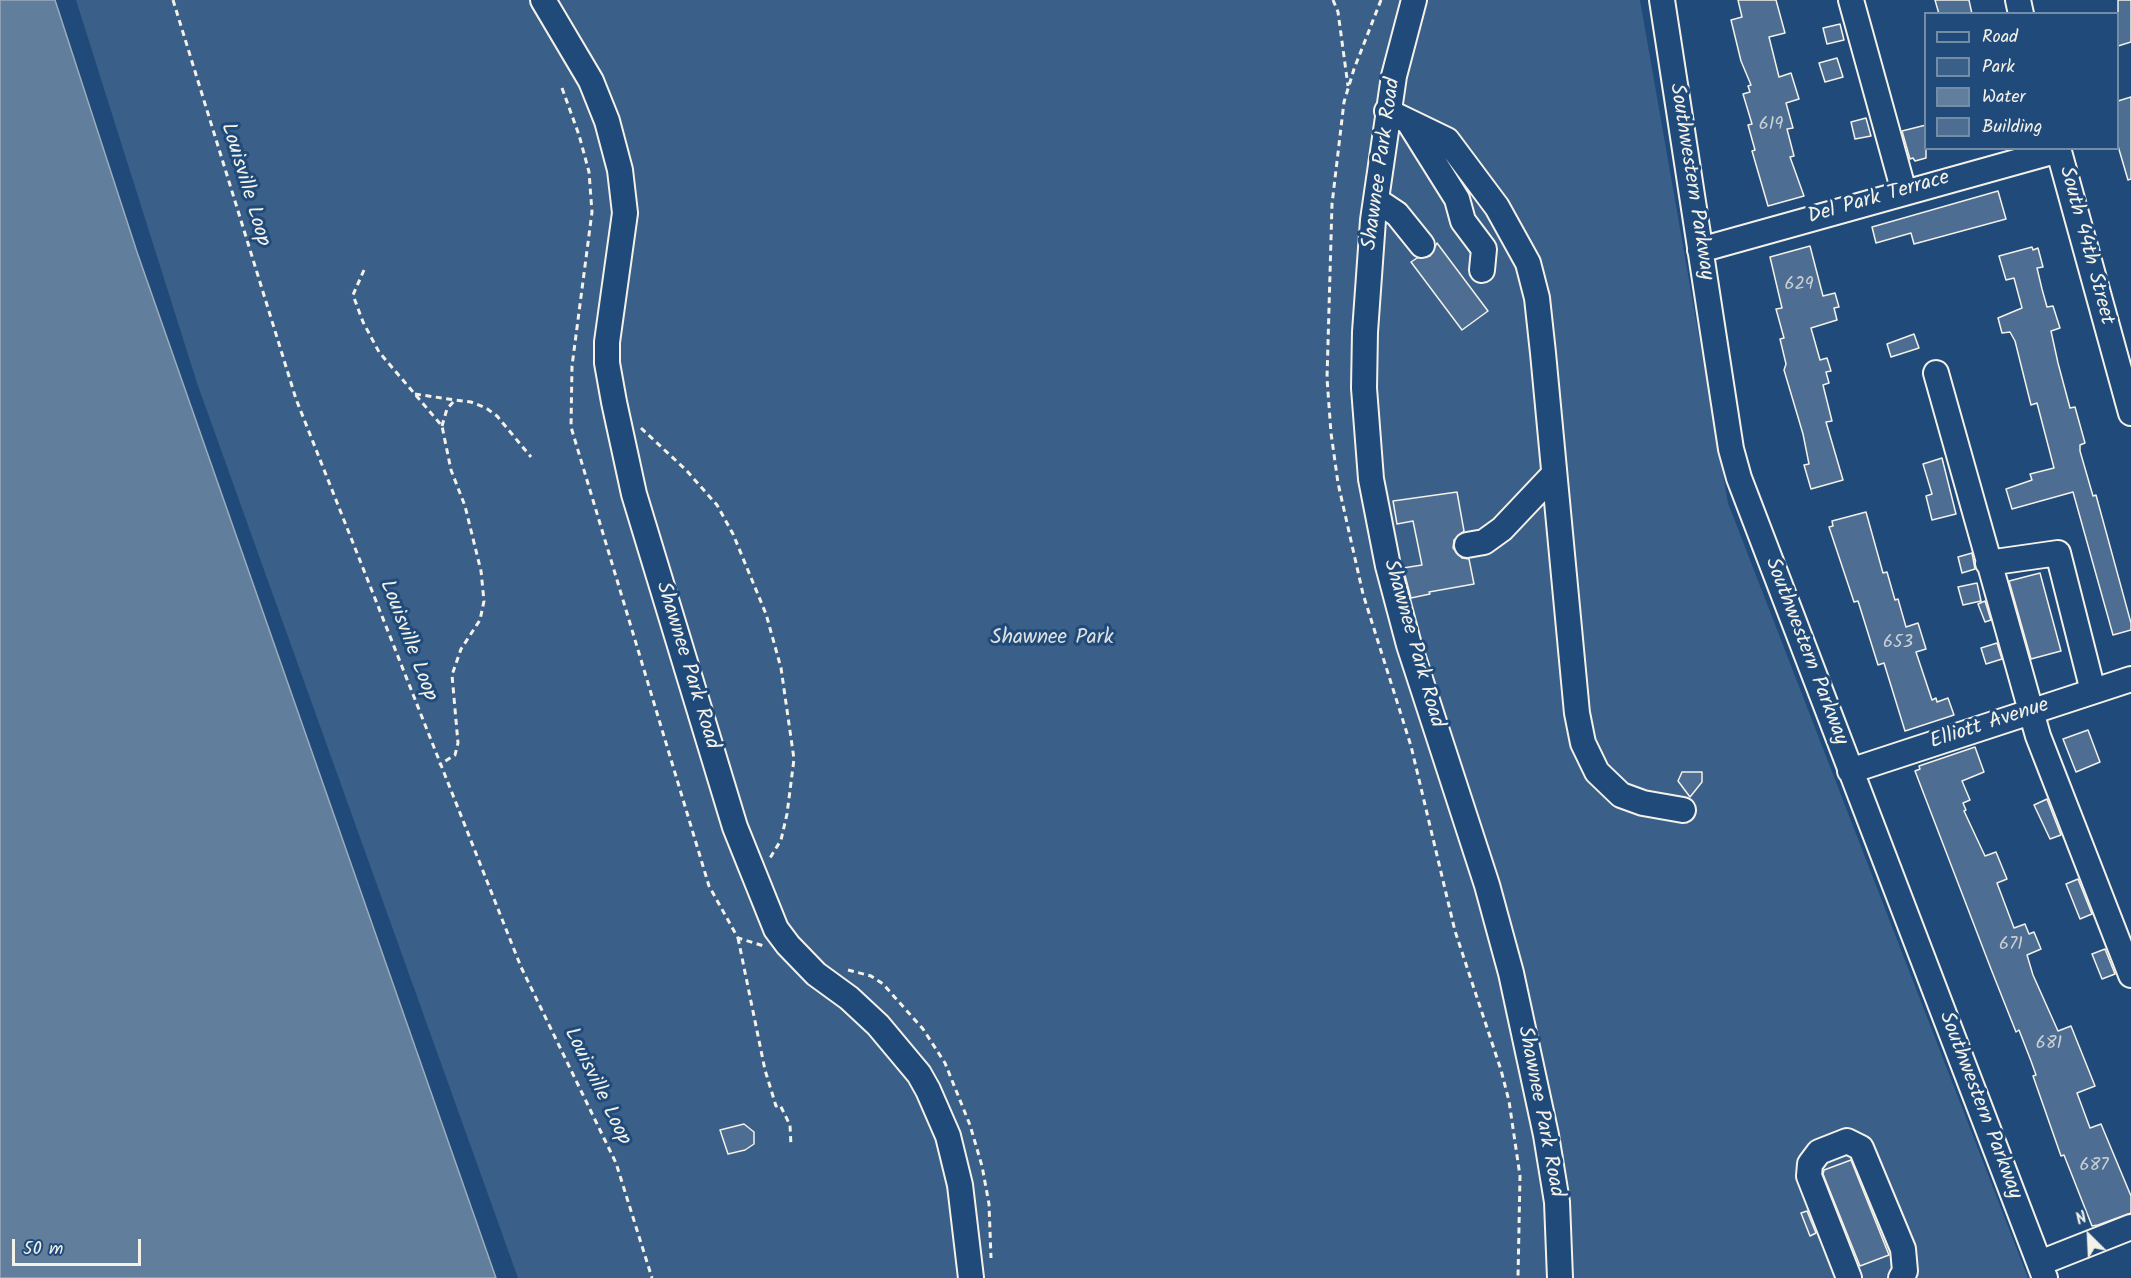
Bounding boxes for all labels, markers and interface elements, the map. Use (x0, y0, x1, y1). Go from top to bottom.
legend (1924, 12, 2119, 150)
text: Road (1982, 23, 2018, 52)
text: Park (1982, 53, 2015, 82)
street label: Shawnee Park Road (1358, 76, 1408, 252)
street label: Southwestern Parkway (1662, 82, 1718, 282)
text: Water (1982, 83, 2026, 112)
text: Building (1982, 113, 2042, 142)
house number: 619 (1759, 115, 1783, 137)
street label: Louisville Loop (213, 120, 275, 250)
street label: South 44th Street (2052, 164, 2118, 328)
street label: Del Park Terrace (1805, 167, 1953, 231)
house number: 629 (1784, 275, 1814, 297)
street label: Southwestern Parkway (1758, 555, 1852, 749)
street label: Shawnee Park Road (1376, 557, 1448, 731)
street label: Louisville Loop (372, 577, 442, 705)
street label: Shawnee Park Road (649, 579, 723, 753)
park label: Shawnee Park (991, 626, 1113, 652)
house number: 653 (1883, 633, 1913, 655)
street label: Elliott Avenue (1927, 694, 2053, 756)
house number: 671 (1999, 935, 2023, 957)
street label: Southwestern Parkway (1932, 1009, 2026, 1203)
street label: Louisville Loop (557, 1024, 635, 1150)
street label: Shawnee Park Road (1510, 1024, 1568, 1200)
house number: 681 (2036, 1034, 2062, 1056)
house number: 687 (2079, 1156, 2109, 1178)
north arrow (2059, 1206, 2119, 1266)
text: N (2072, 1206, 2091, 1233)
scale bar (15, 1227, 144, 1265)
text: 50 m (23, 1235, 63, 1264)

